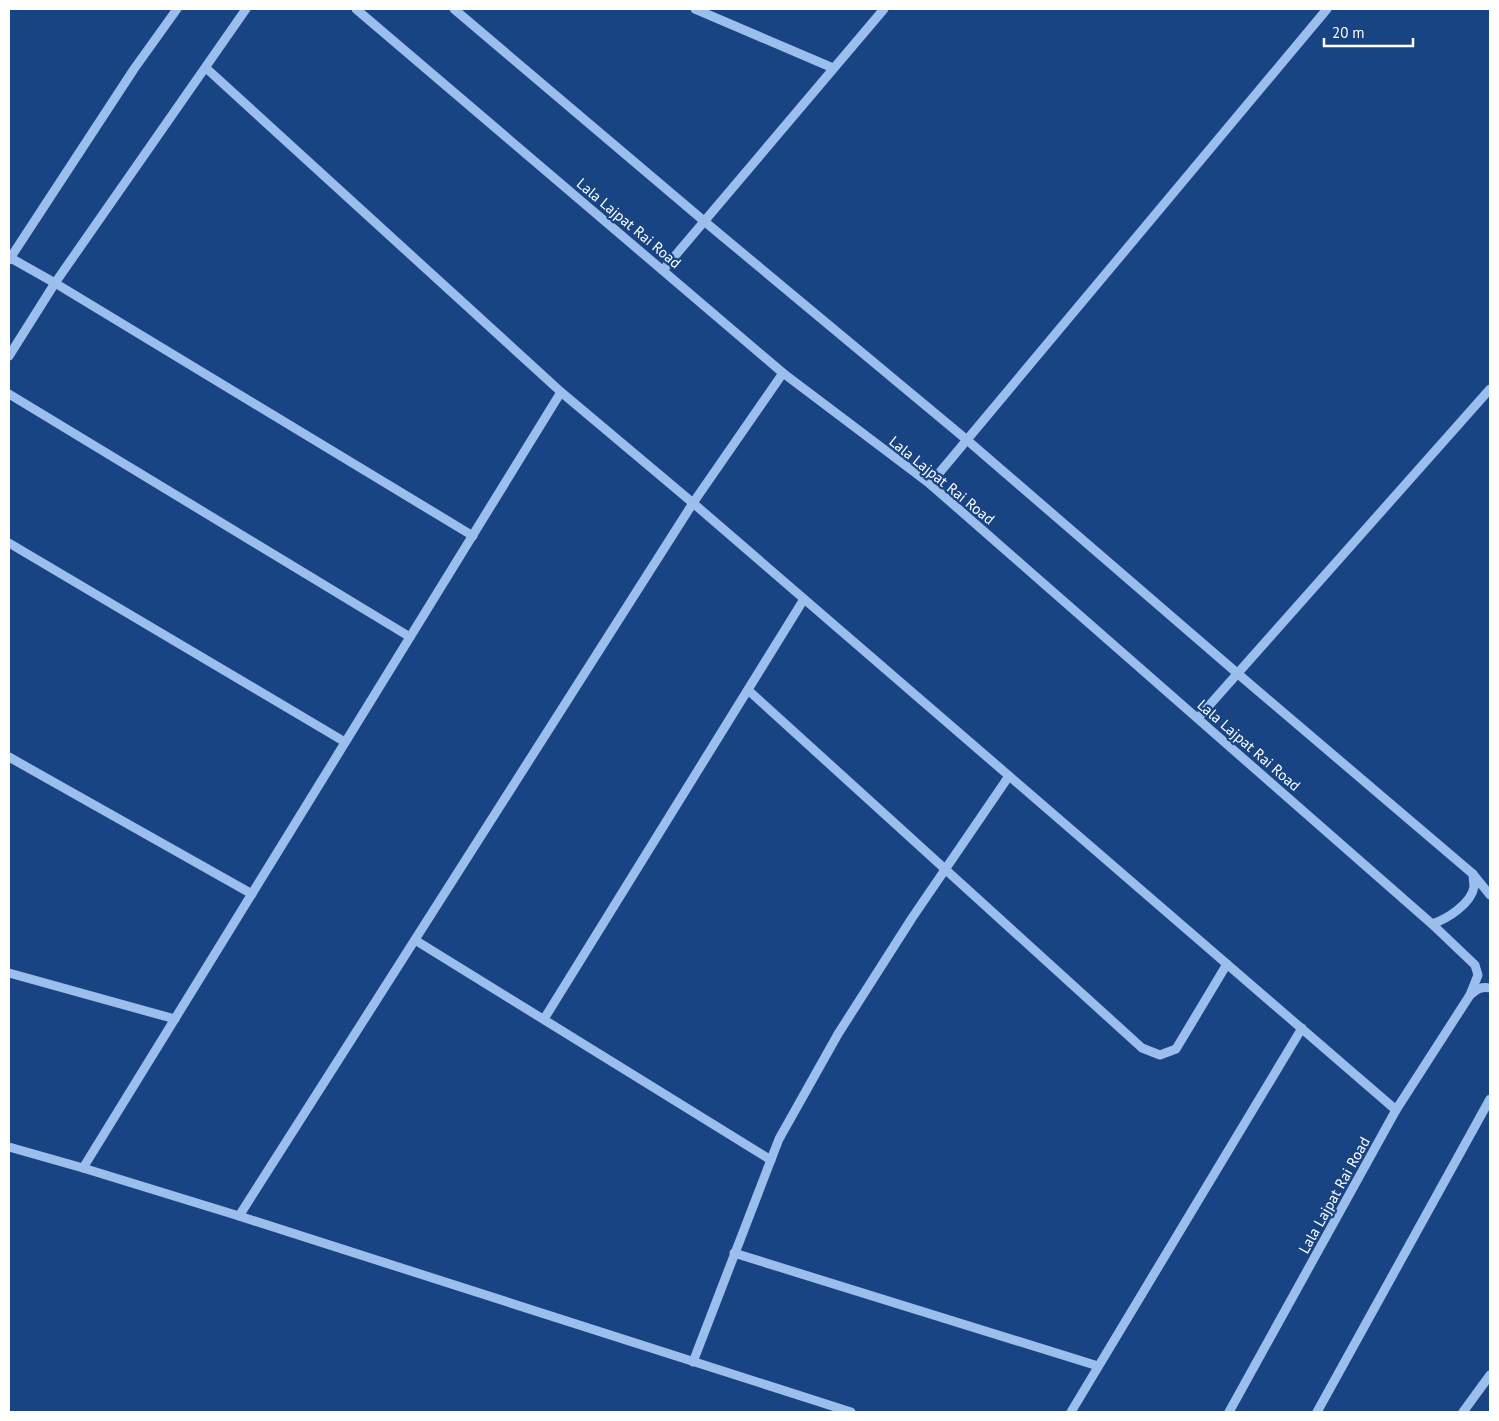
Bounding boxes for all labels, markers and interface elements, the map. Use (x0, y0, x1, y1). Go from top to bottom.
scale bar (1324, 15, 1413, 47)
text: 20 m (1332, 23, 1365, 42)
street label: Lala Lajpat Rai Road (573, 174, 685, 272)
street label: Lala Lajpat Rai Road (885, 432, 999, 528)
street label: Lala Lajpat Rai Road (1194, 695, 1304, 795)
street label: Lala Lajpat Rai Road (1294, 1133, 1374, 1257)

